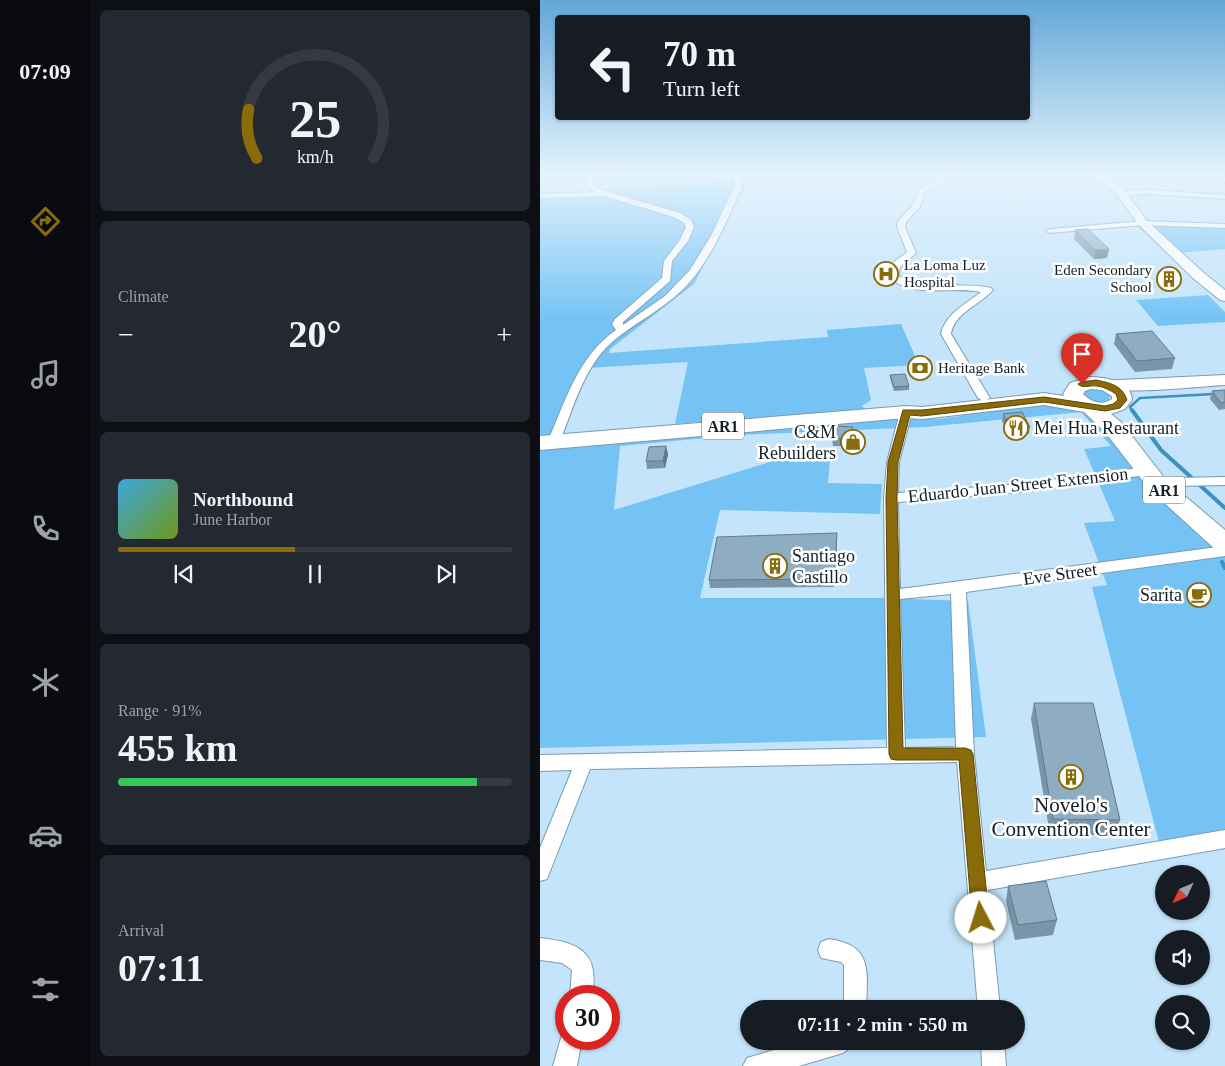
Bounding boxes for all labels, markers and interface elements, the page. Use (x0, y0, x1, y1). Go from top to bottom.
icon: left (580, 35, 645, 100)
text: 70 m (663, 35, 736, 74)
text: 07:09 (19, 59, 71, 84)
text: Turn left (663, 76, 740, 101)
text: 25 (289, 91, 341, 148)
text: km/h (297, 147, 333, 167)
icon: directions (28, 204, 63, 239)
place label: La Loma Luz Hospital (904, 257, 986, 290)
hospital icon: La Loma Luz Hospital (873, 261, 899, 287)
place label: Eden Secondary School (1054, 262, 1152, 295)
building icon: Eden Secondary School (1156, 266, 1182, 292)
text: Climate (118, 288, 169, 305)
text: 20° (288, 313, 342, 355)
text: − (118, 319, 134, 350)
text: + (496, 319, 512, 350)
pin (1061, 333, 1103, 384)
icon: arrive (1068, 340, 1096, 368)
bank icon: Heritage Bank (907, 355, 933, 381)
icon: music (28, 357, 63, 392)
place label: Heritage Bank (938, 360, 1026, 376)
road number: AR1 (702, 412, 744, 440)
restaurant icon: Mei Hua Restaurant (1003, 415, 1029, 441)
place label: Mei Hua Restaurant (1034, 418, 1179, 438)
place label: C&M Rebuilders (758, 422, 836, 463)
shop icon: C&M Rebuilders (840, 429, 866, 455)
street label: Eduardo Juan Street Extension (907, 463, 1129, 507)
road number: AR1 (1143, 476, 1185, 504)
text: Northbound (193, 489, 293, 510)
icon: phone (28, 511, 63, 546)
text: June Harbor (193, 511, 272, 528)
place label: Santiago Castillo (792, 546, 855, 587)
building icon: Santiago Castillo (762, 553, 788, 579)
street label: Eve Street (1022, 559, 1098, 589)
icon: previous (170, 560, 198, 588)
icon: pause (301, 560, 329, 588)
icon: next (432, 560, 460, 588)
cafe icon: Sarita (1186, 582, 1212, 608)
place label: Sarita (1140, 585, 1182, 605)
icon: climate (28, 665, 63, 700)
text: Range · 91% (118, 702, 202, 719)
text: 455 km (118, 727, 237, 769)
building icon: Novelo's Convention Center (1058, 764, 1084, 790)
place label: Novelo's Convention Center (991, 793, 1151, 841)
icon: car (28, 818, 63, 853)
north arrow (1155, 865, 1210, 920)
map controls (1155, 865, 1210, 1050)
position arrow (954, 891, 1006, 943)
text: Arrival (118, 922, 164, 939)
button: sound (1155, 930, 1210, 985)
text: 07:11 (118, 947, 205, 989)
icon: filters (28, 972, 63, 1007)
speed limit sign: 30 (555, 985, 620, 1050)
button: search (1155, 995, 1210, 1050)
text: 07:11 · 2 min · 550 m (798, 1014, 967, 1035)

